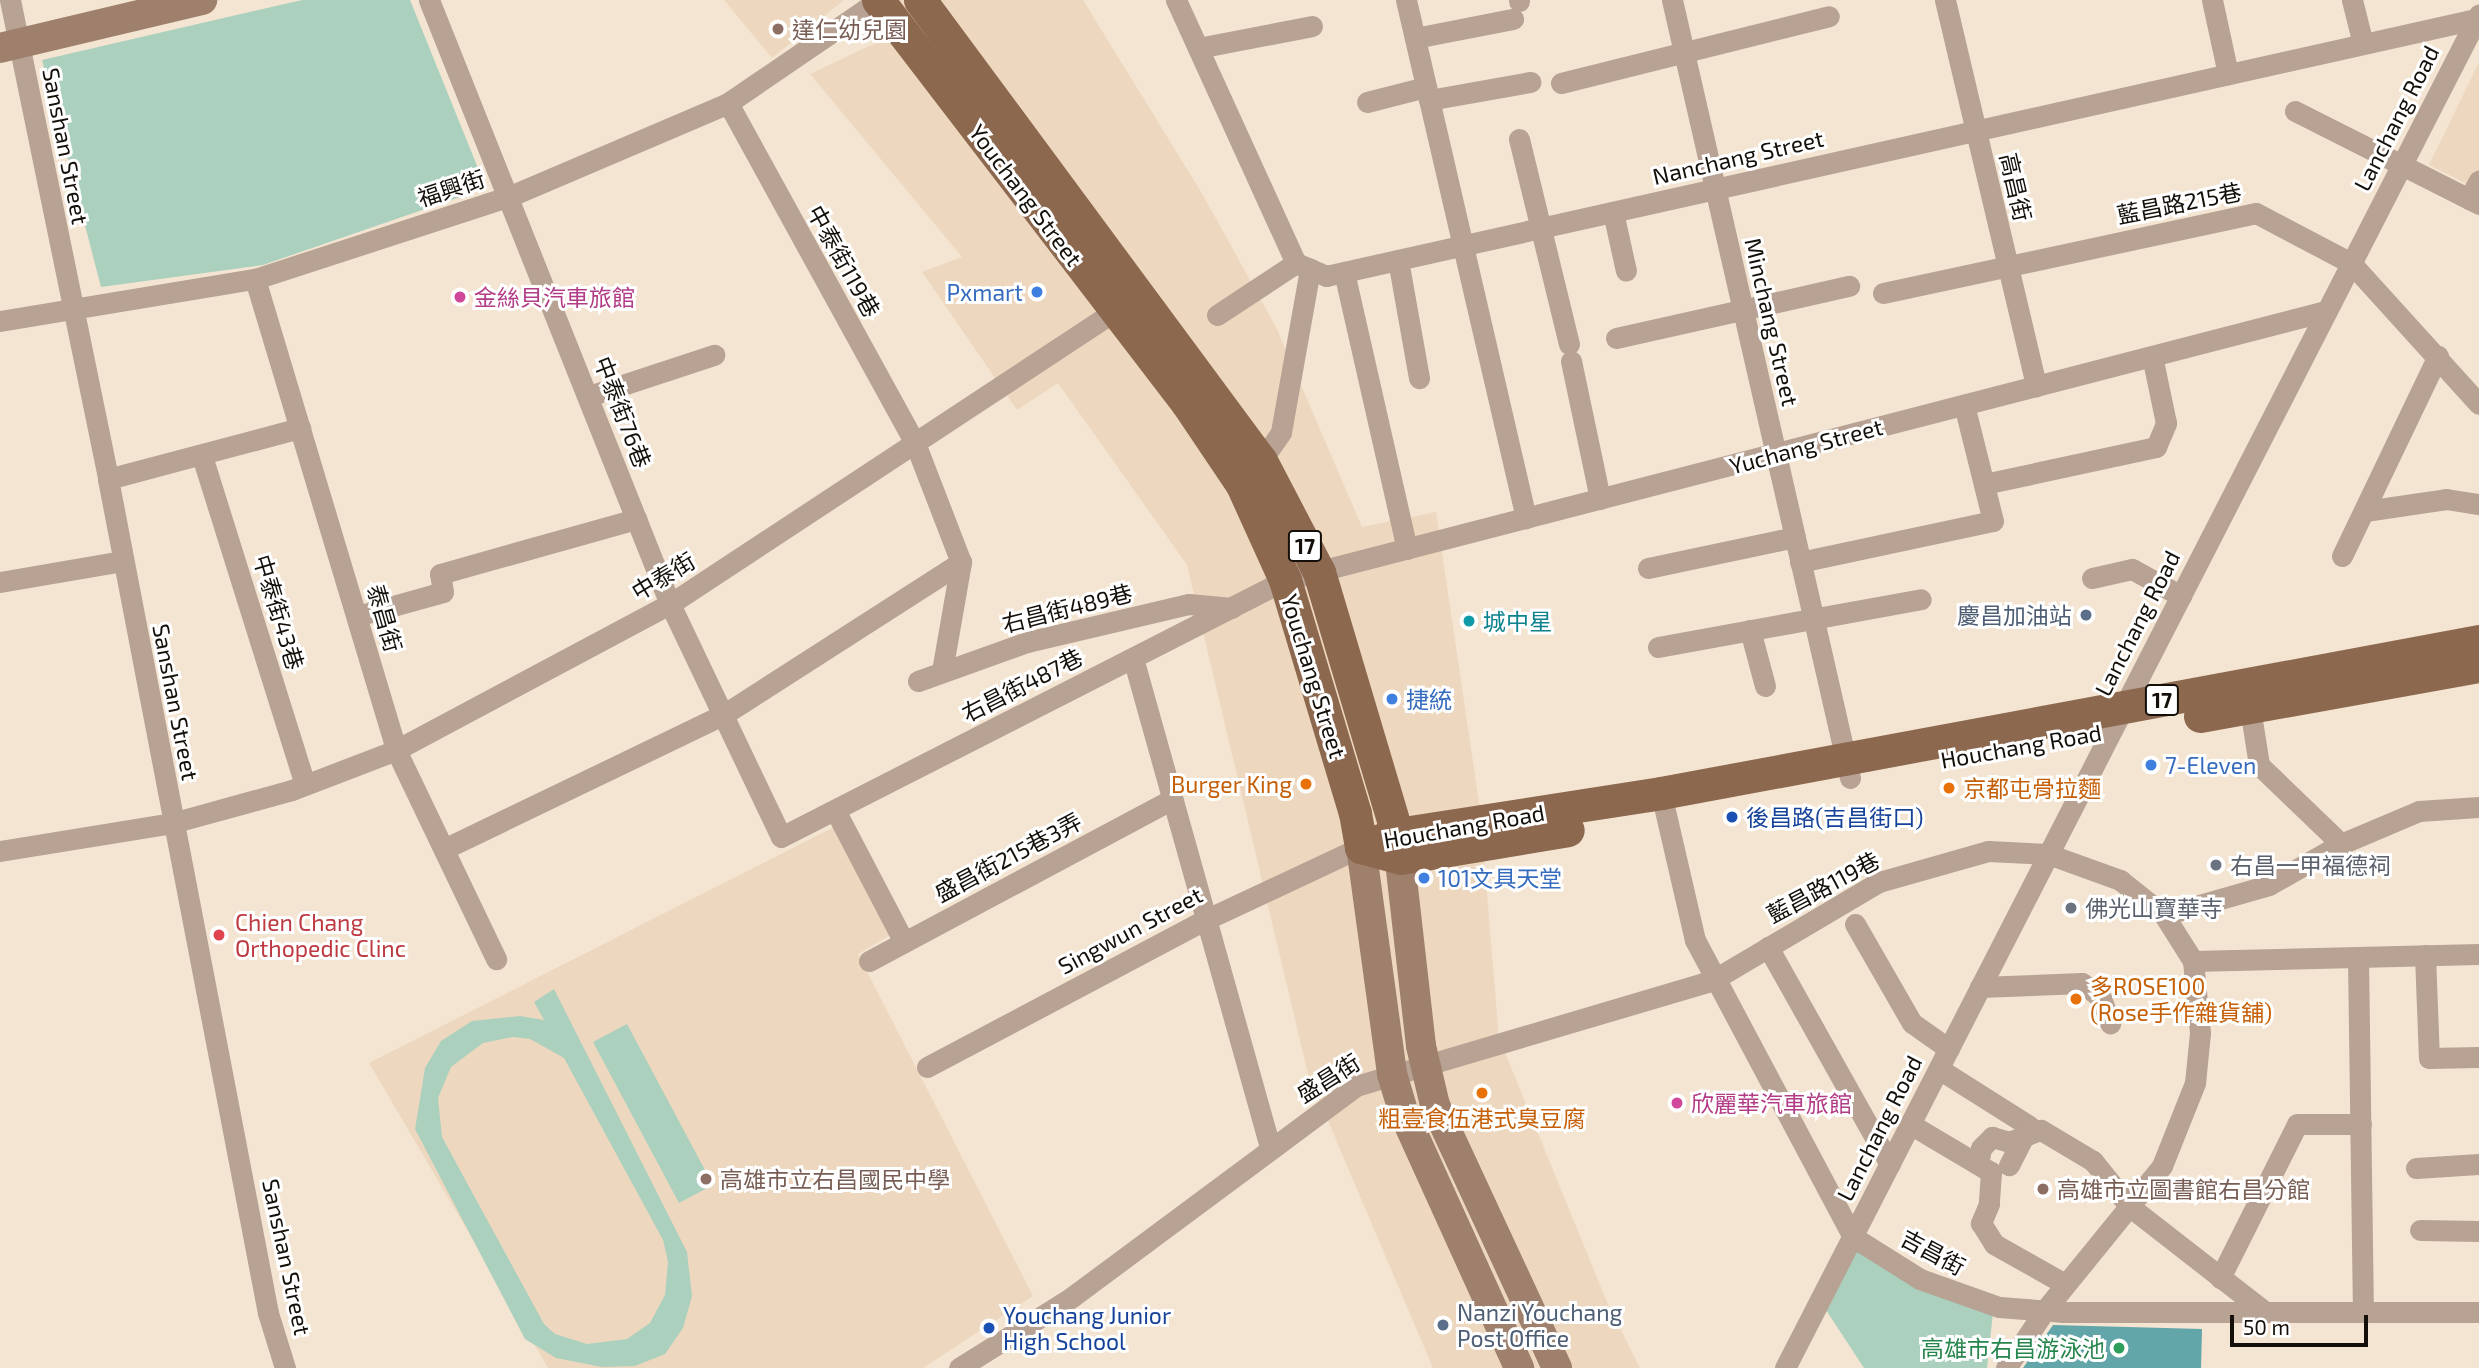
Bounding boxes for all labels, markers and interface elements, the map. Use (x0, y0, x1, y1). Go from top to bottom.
place label: 達仁幼兒園 (792, 15, 907, 43)
marker: 達仁幼兒園 (770, 21, 786, 37)
street label: Lanchang Road (2348, 41, 2444, 195)
street label: Sanshan Street (37, 65, 95, 227)
street label: Youchang Street (964, 119, 1088, 271)
street label: Nanchang Street (1650, 124, 1826, 190)
street label: 高昌街 (1995, 150, 2037, 224)
street label: 福興街 (414, 164, 488, 212)
street label: 藍昌路215巷 (2114, 177, 2244, 229)
street label: 中泰街119巷 (802, 200, 886, 322)
street label: Minchang Street (1739, 235, 1805, 409)
place label: Pxmart (947, 278, 1023, 306)
place label: 金絲貝汽車旅館 (474, 283, 635, 311)
marker: Pxmart (1029, 284, 1045, 300)
marker: 金絲貝汽車旅館 (452, 289, 468, 305)
street label: 中泰街76巷 (589, 352, 657, 472)
street label: Yuchang Street (1726, 412, 1886, 480)
road number: 17 (1288, 528, 1322, 564)
street label: 中泰街 (626, 546, 700, 606)
street label: Lanchang Road (2089, 546, 2185, 700)
street label: 中泰街43巷 (248, 551, 310, 673)
street label: 右昌街489巷 (999, 578, 1135, 638)
street label: 泰昌街 (362, 581, 408, 655)
street label: Youchang Street (1276, 591, 1352, 761)
place label: 慶昌加油站 (1957, 601, 2072, 629)
place label: 城中星 (1483, 607, 1552, 635)
marker: 慶昌加油站 (2078, 607, 2094, 623)
marker: 城中星 (1461, 613, 1477, 629)
street label: Sanshan Street (147, 621, 205, 783)
street label: 右昌街487巷 (957, 643, 1087, 727)
road number: 17 (2144, 682, 2180, 718)
place label: 捷統 (1406, 685, 1452, 713)
marker: 捷統 (1384, 691, 1400, 707)
street label: Houchang Road (1938, 718, 2104, 774)
place label: 7-Eleven (2165, 751, 2256, 779)
marker: 7-Eleven (2143, 757, 2159, 773)
place label: Burger King (1171, 770, 1292, 798)
place label: 京都屯骨拉麵 (1963, 774, 2101, 802)
marker: Burger King (1298, 776, 1314, 792)
marker: 京都屯骨拉麵 (1941, 780, 1957, 796)
street label: Houchang Road (1381, 798, 1547, 854)
place label: 後昌路(吉昌街口) (1746, 803, 1924, 831)
street label: 盛昌街215巷3弄 (930, 807, 1086, 907)
marker: 後昌路(吉昌街口) (1724, 809, 1740, 825)
street label: 藍昌路119巷 (1762, 846, 1884, 928)
place label: 右昌一甲福德祠 (2230, 851, 2391, 879)
marker: 右昌一甲福德祠 (2208, 857, 2224, 873)
place label: 101文具天堂 (1438, 864, 1562, 892)
marker: 101文具天堂 (1416, 870, 1432, 886)
street label: Singwun Street (1053, 880, 1207, 980)
place label: 佛光山寶華寺 (2085, 894, 2223, 922)
marker: 佛光山寶華寺 (2063, 900, 2079, 916)
place label: Chien Chang Orthopedic Clinc (235, 908, 406, 962)
marker: Chien Chang Orthopedic Clinc (209, 925, 229, 945)
place label: 多ROSE100 (Rose手作雜貨舖) (2090, 972, 2272, 1026)
marker: 多ROSE100 (Rose手作雜貨舖) (2068, 991, 2084, 1007)
street label: 盛昌街 (1291, 1048, 1365, 1108)
street label: Lanchang Road (1831, 1051, 1927, 1205)
marker: 粗壹食伍港式臭豆腐 (1474, 1085, 1490, 1101)
place label: 欣麗華汽車旅館 (1691, 1089, 1852, 1117)
marker: 欣麗華汽車旅館 (1669, 1095, 1685, 1111)
place label: 粗壹食伍港式臭豆腐 (1379, 1104, 1585, 1132)
place label: 高雄市立右昌國民中學 (720, 1165, 950, 1193)
marker: 高雄市立右昌國民中學 (698, 1171, 714, 1187)
place label: 高雄市立圖書館右昌分館 (2057, 1175, 2310, 1203)
street label: Sanshan Street (257, 1176, 317, 1338)
marker: 高雄市立圖書館右昌分館 (2035, 1181, 2051, 1197)
street label: 吉昌街 (1896, 1224, 1970, 1280)
place label: Nanzi Youchang Post Office (1457, 1298, 1623, 1352)
place label: Youchang Junior High School (1003, 1301, 1172, 1355)
scale bar (2234, 1302, 2372, 1346)
text: 50 m (2243, 1314, 2290, 1339)
marker: Nanzi Youchang Post Office (1435, 1317, 1451, 1333)
marker: Youchang Junior High School (981, 1320, 997, 1336)
place label: 高雄市右昌游泳池 (1921, 1334, 2105, 1362)
marker: 高雄市右昌游泳池 (2111, 1340, 2127, 1356)

